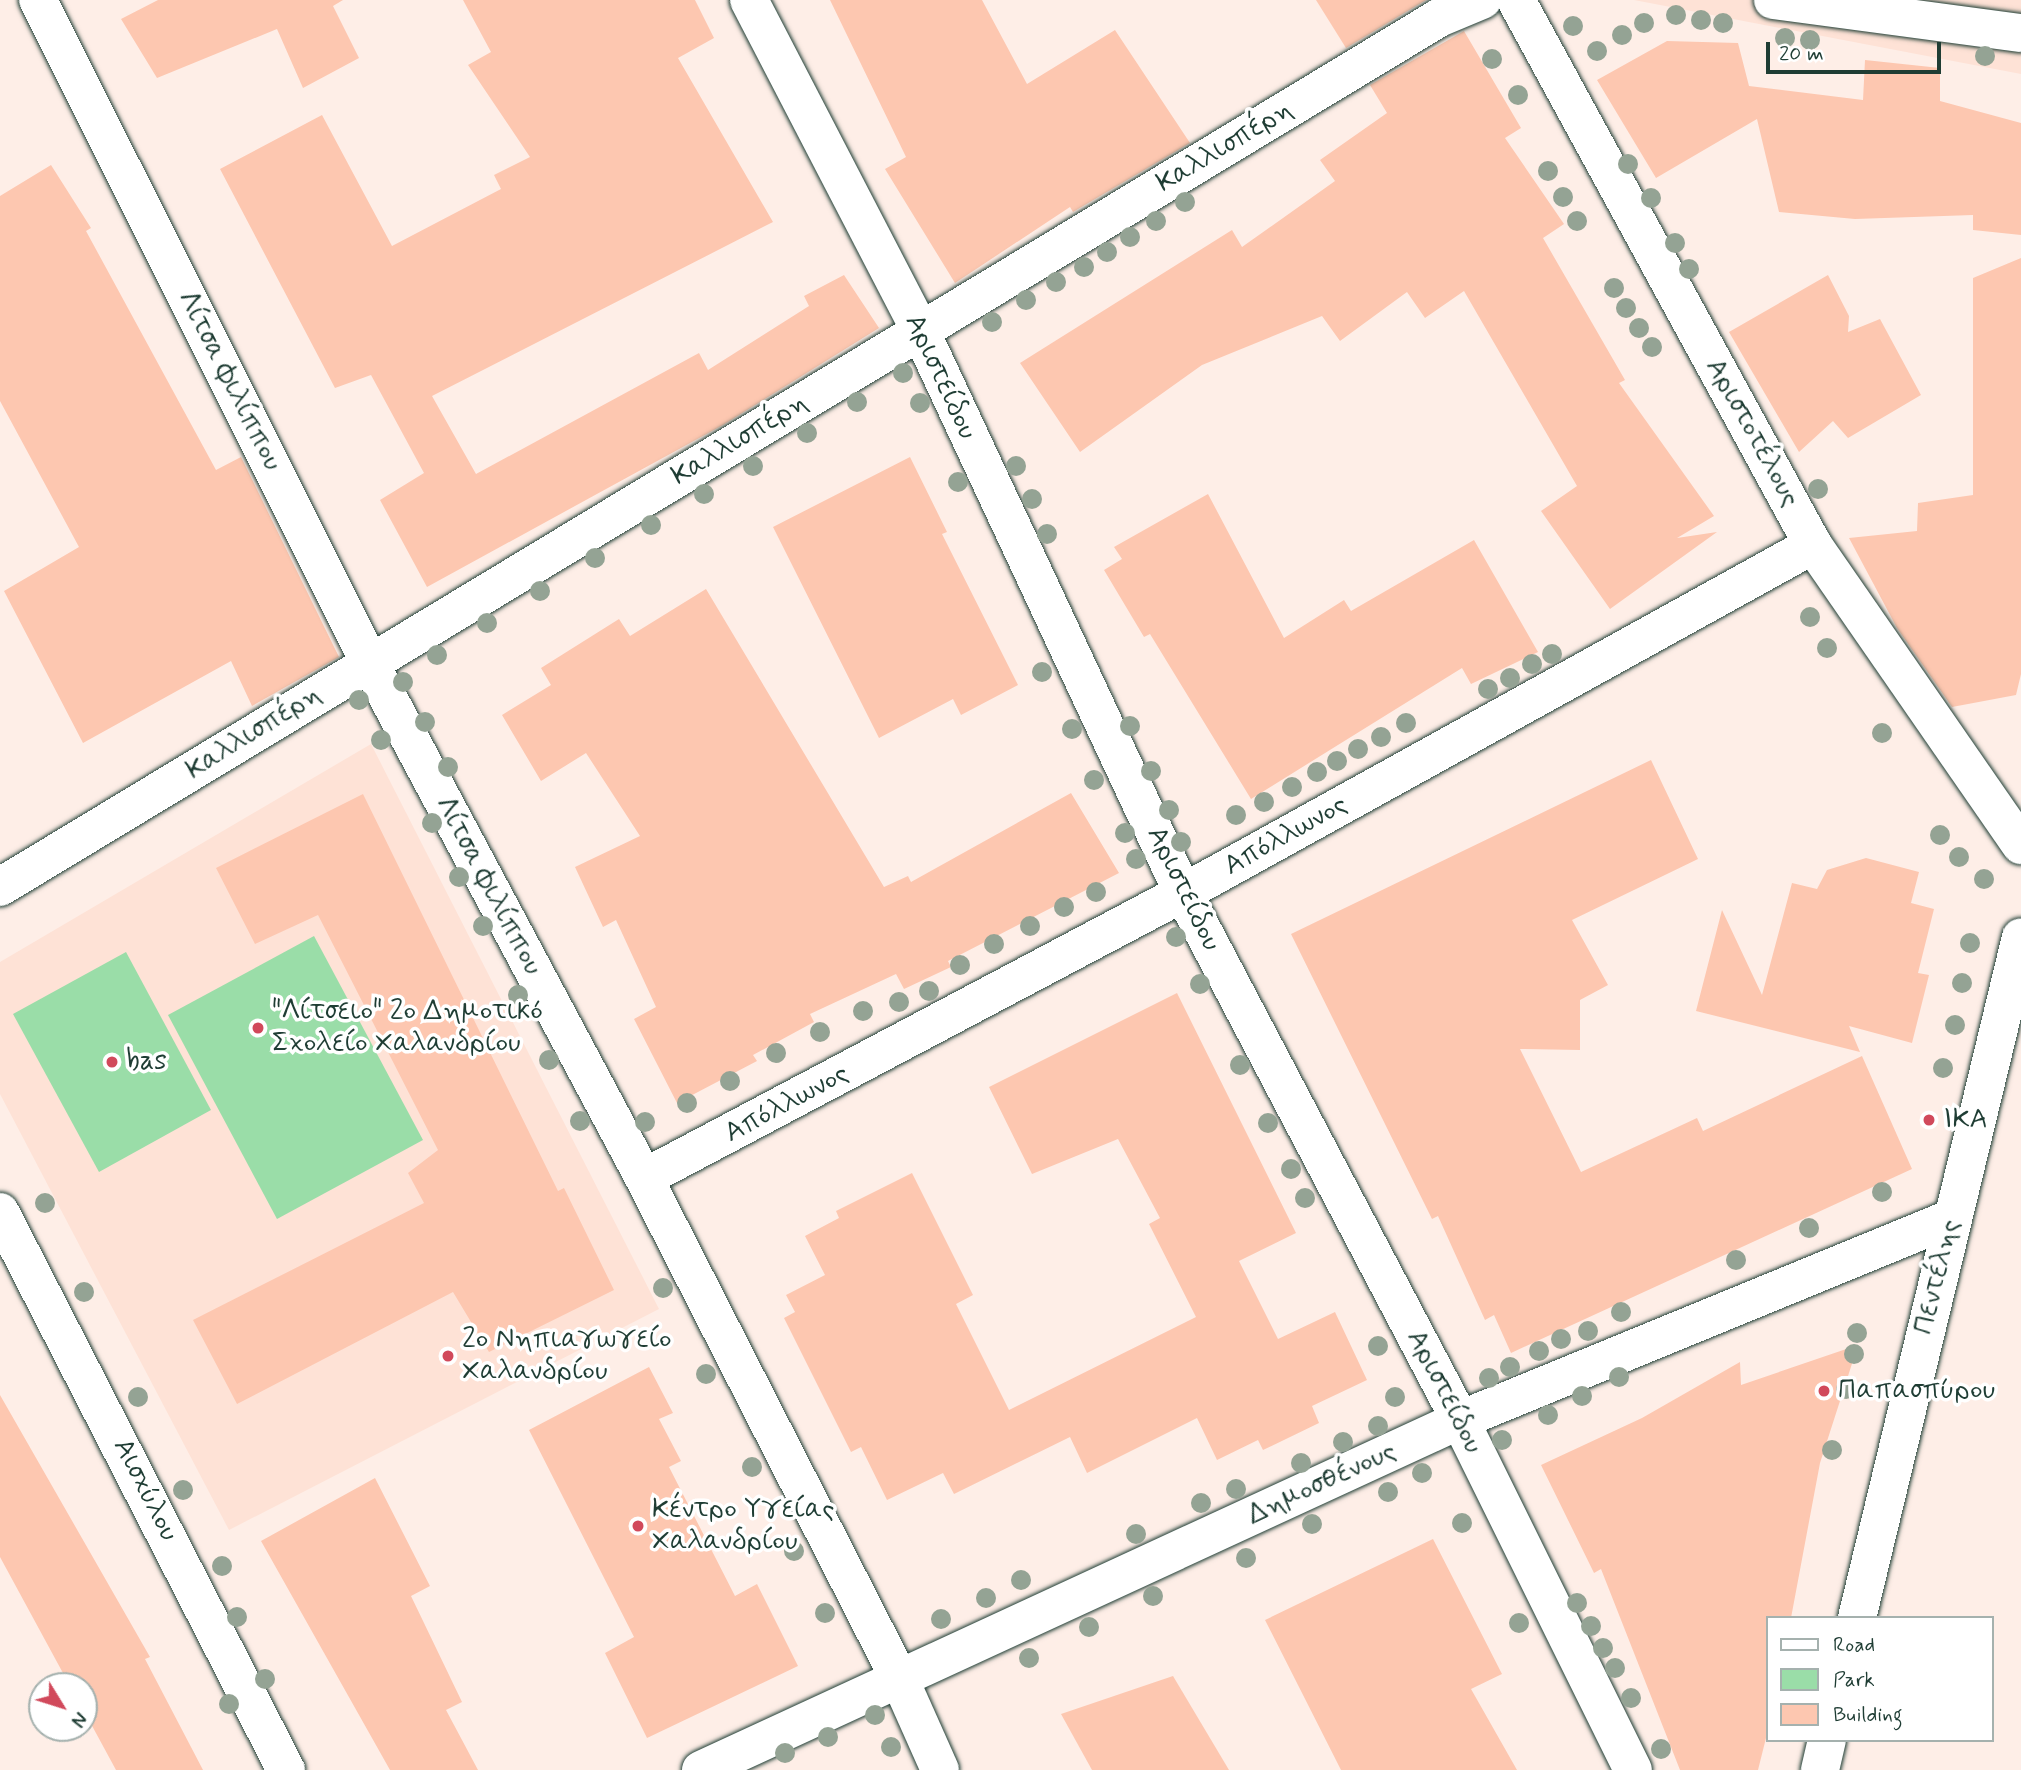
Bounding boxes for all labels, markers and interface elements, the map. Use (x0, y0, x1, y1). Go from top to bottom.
scale bar (1769, 28, 1944, 72)
text: 20 m (1779, 40, 1824, 68)
street label: Καλλισπέρη (1151, 93, 1299, 201)
street label: Λίτσα Φιλίππου (169, 285, 289, 477)
street label: Αριστείδου (896, 309, 984, 445)
street label: Αριστοτέλους (1698, 353, 1806, 513)
street label: Καλλισπέρη (666, 386, 814, 494)
street label: Καλλισπέρη (180, 678, 328, 788)
street label: Απόλλωνος (1218, 788, 1354, 884)
street label: Λίτσα Φιλίππου (427, 791, 549, 981)
street label: Αριστείδου (1139, 821, 1227, 957)
place label: "Λίτσειο" 2ο Δημοτικό Σχολείο Χαλανδρίου (272, 995, 543, 1061)
marker: "Λίτσειο" 2ο Δημοτικό Σχολείο Χαλανδρίου (250, 1020, 266, 1036)
place label: bas (126, 1045, 167, 1079)
marker: bas (104, 1054, 120, 1070)
street label: Απόλλωνος (719, 1057, 855, 1151)
place label: ΙΚΑ (1943, 1103, 1988, 1137)
marker: ΙΚΑ (1921, 1112, 1937, 1128)
street label: Πεντέλης (1908, 1216, 1968, 1338)
place label: 2ο Νηπιαγωγείο Χαλανδρίου (462, 1323, 672, 1389)
street label: Αριστείδου (1399, 1325, 1489, 1459)
marker: 2ο Νηπιαγωγείο Χαλανδρίου (440, 1348, 456, 1364)
place label: Παπασπύρου (1838, 1374, 1995, 1408)
marker: Παπασπύρου (1816, 1383, 1832, 1399)
street label: Αισχύλου (105, 1433, 185, 1547)
street label: Δημοσθένους (1242, 1435, 1402, 1533)
place label: Κέντρο Υγείας Χαλανδρίου (652, 1493, 835, 1559)
marker: Κέντρο Υγείας Χαλανδρίου (630, 1518, 646, 1534)
legend (1766, 1616, 1993, 1742)
text: Road (1833, 1631, 1875, 1659)
text: Park (1833, 1666, 1875, 1694)
north arrow (28, 1672, 98, 1742)
text: Building (1833, 1701, 1903, 1729)
text: N (65, 1706, 92, 1732)

